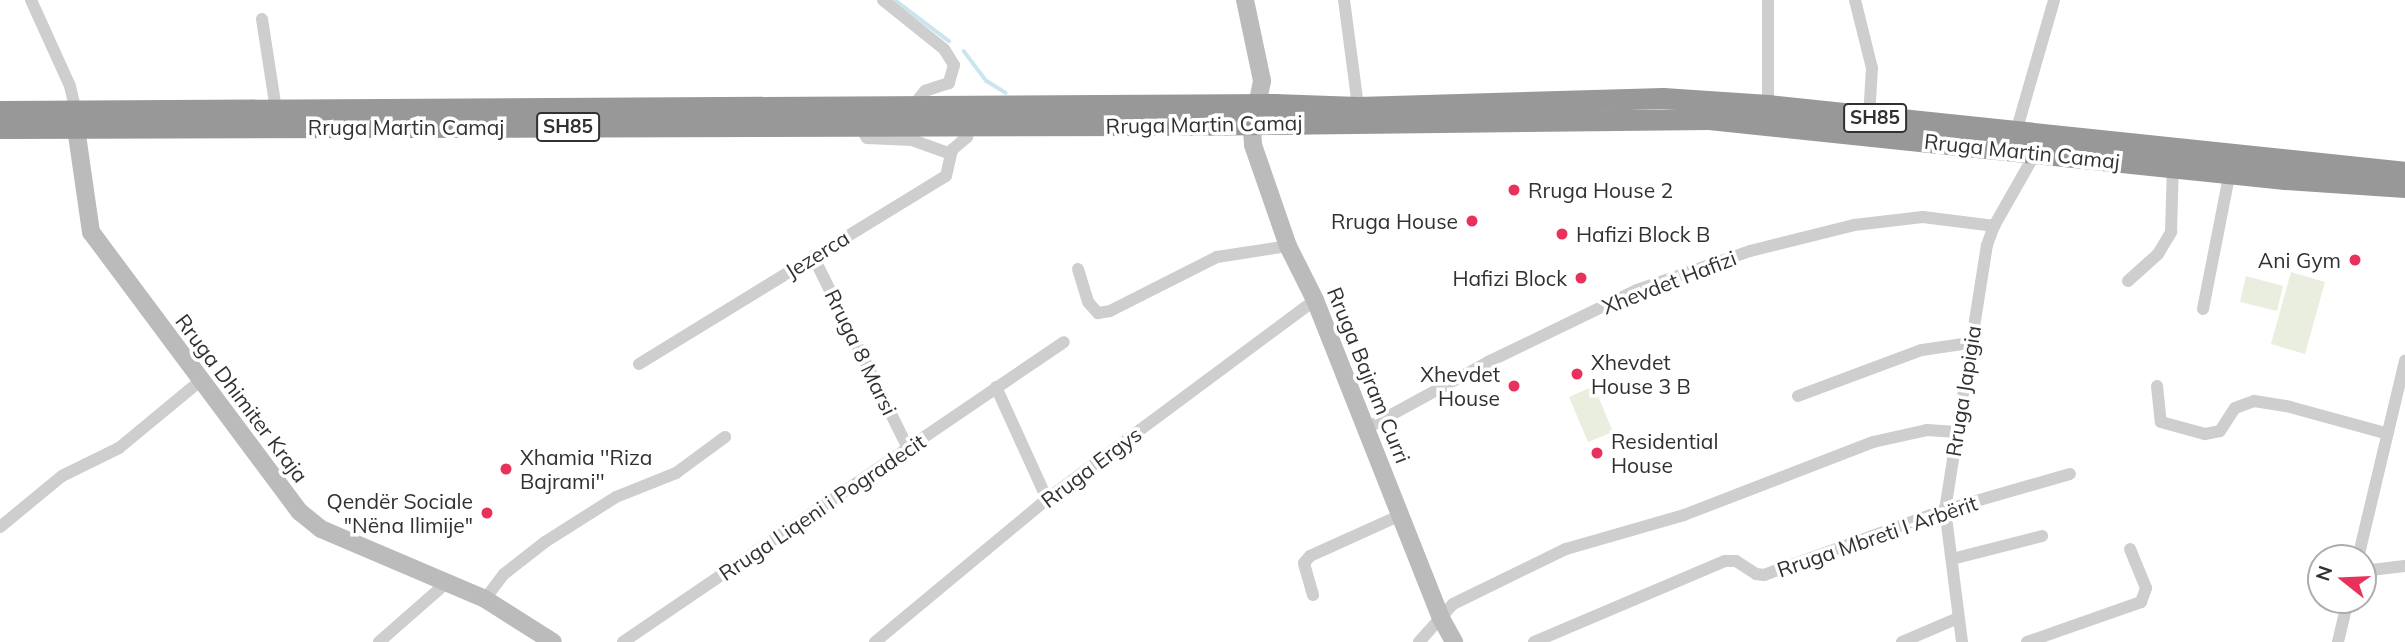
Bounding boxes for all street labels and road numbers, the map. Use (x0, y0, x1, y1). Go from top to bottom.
road number: SH85 (1842, 102, 1908, 134)
street label: Rruga Martin Camaj (1105, 110, 1303, 138)
road number: SH85 (535, 111, 601, 142)
street label: Rruga Martin Camaj (308, 114, 504, 140)
street label: Rruga Martin Camaj (1923, 128, 2121, 174)
street label: Jezerca (780, 225, 854, 283)
street label: Xhevdet Hafizi (1598, 245, 1740, 319)
street label: Rruga Bajram Curri (1322, 283, 1416, 467)
street label: Rruga 8 Marsi (820, 285, 902, 419)
street label: Rruga Dhimiter Kraja (170, 309, 314, 487)
street label: Rruga Japigia (1940, 324, 1986, 458)
street label: Rruga Ergys (1036, 421, 1146, 513)
street label: Rruga Liqeni i Pogradecit (714, 428, 930, 586)
street label: Rruga Mbreti I Arbërit (1773, 490, 1981, 582)

